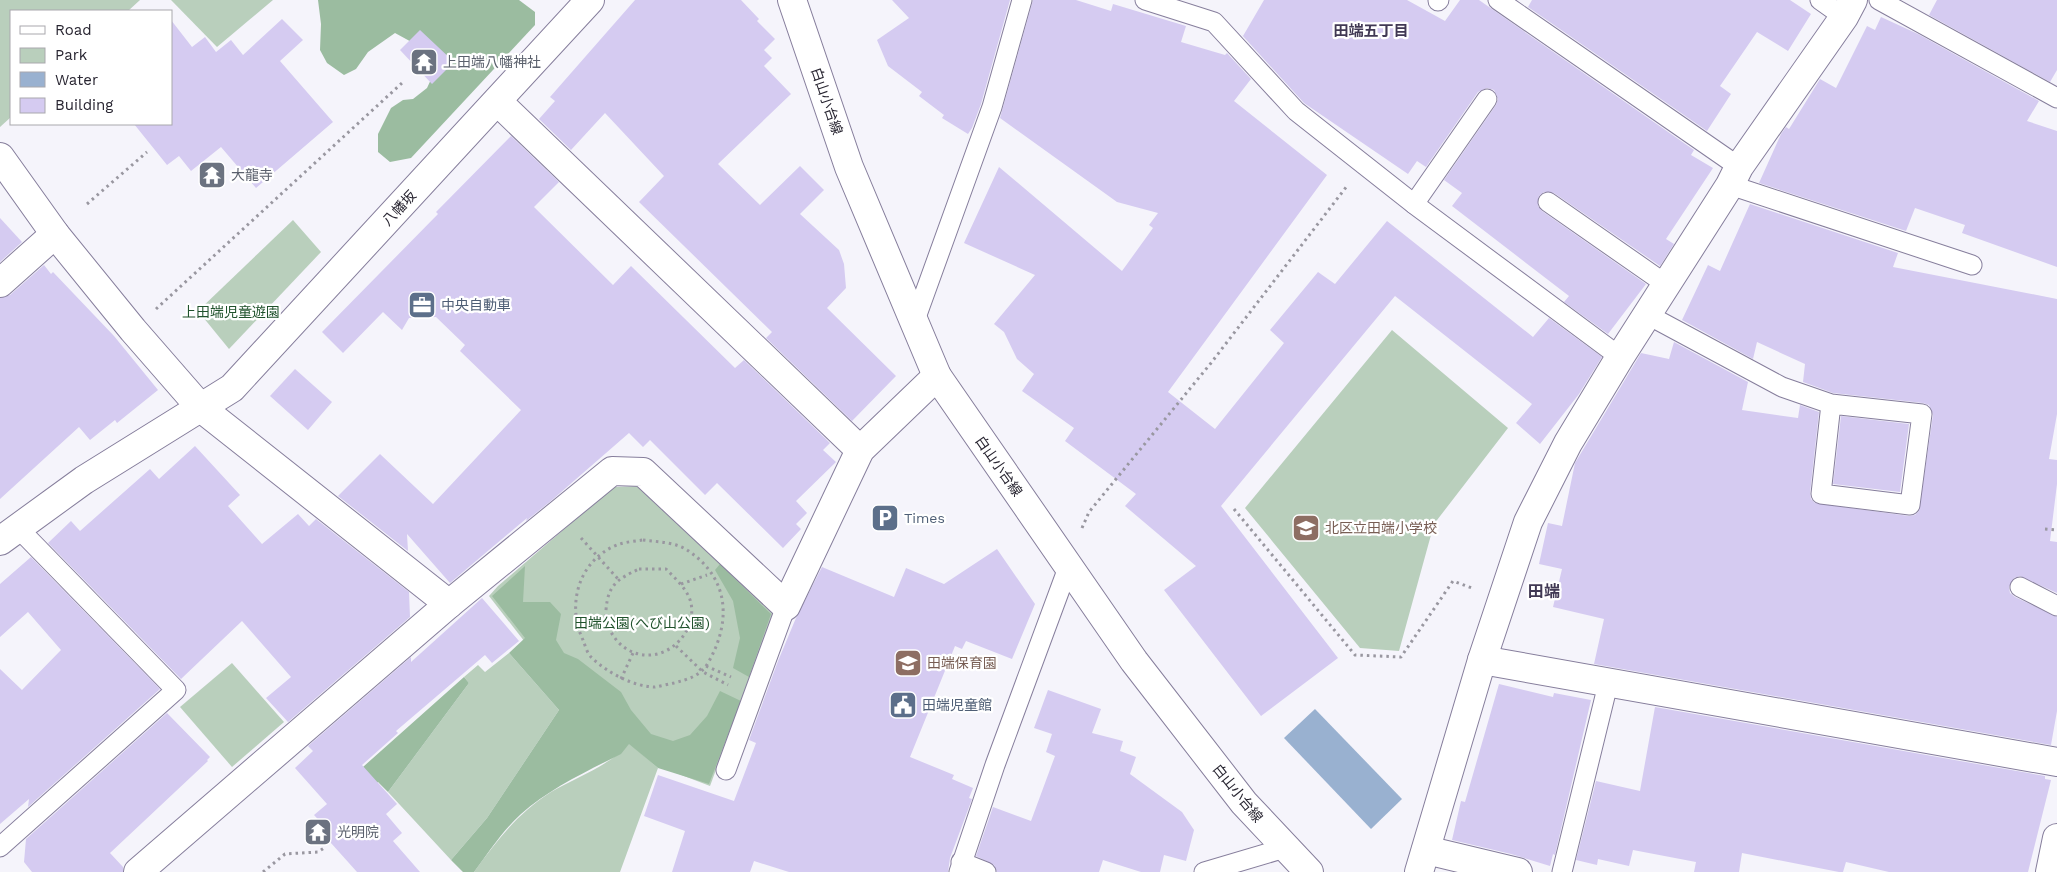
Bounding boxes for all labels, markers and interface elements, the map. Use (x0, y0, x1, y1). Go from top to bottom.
legend (10, 10, 172, 125)
text: Road (55, 21, 92, 39)
district label: 田端五丁目 (1333, 22, 1409, 40)
text: Park (55, 46, 88, 64)
temple icon: 上田端八幡神社 (409, 47, 439, 77)
place label: 上田端八幡神社 (443, 54, 541, 70)
street label: 白山小台線 (808, 65, 846, 137)
text: Water (55, 71, 98, 89)
text: Building (55, 96, 113, 114)
temple icon: 大龍寺 (197, 160, 227, 190)
place label: 大龍寺 (231, 167, 273, 183)
street label: 八幡坂 (379, 187, 419, 229)
office icon: 中央自動車 (407, 290, 437, 320)
place label: 中央自動車 (441, 297, 511, 313)
park label: 上田端児童遊園 (182, 304, 280, 320)
street label: 白山小台線 (972, 433, 1026, 499)
parking icon: Times (870, 503, 900, 533)
place label: Times (904, 510, 945, 526)
school or university icon: 北区立田端小学校 (1291, 513, 1321, 543)
place label: 北区立田端小学校 (1325, 520, 1437, 536)
district label: 田端 (1528, 582, 1560, 601)
park label: 田端公園(へび山公園) (574, 615, 710, 631)
school or university icon: 田端保育園 (893, 648, 923, 678)
place label: 田端保育園 (927, 655, 997, 671)
public building icon: 田端児童館 (888, 690, 918, 720)
place label: 田端児童館 (922, 697, 992, 713)
street label: 白山小台線 (1210, 761, 1266, 825)
temple icon: 光明院 (303, 817, 333, 847)
place label: 光明院 (337, 824, 379, 840)

